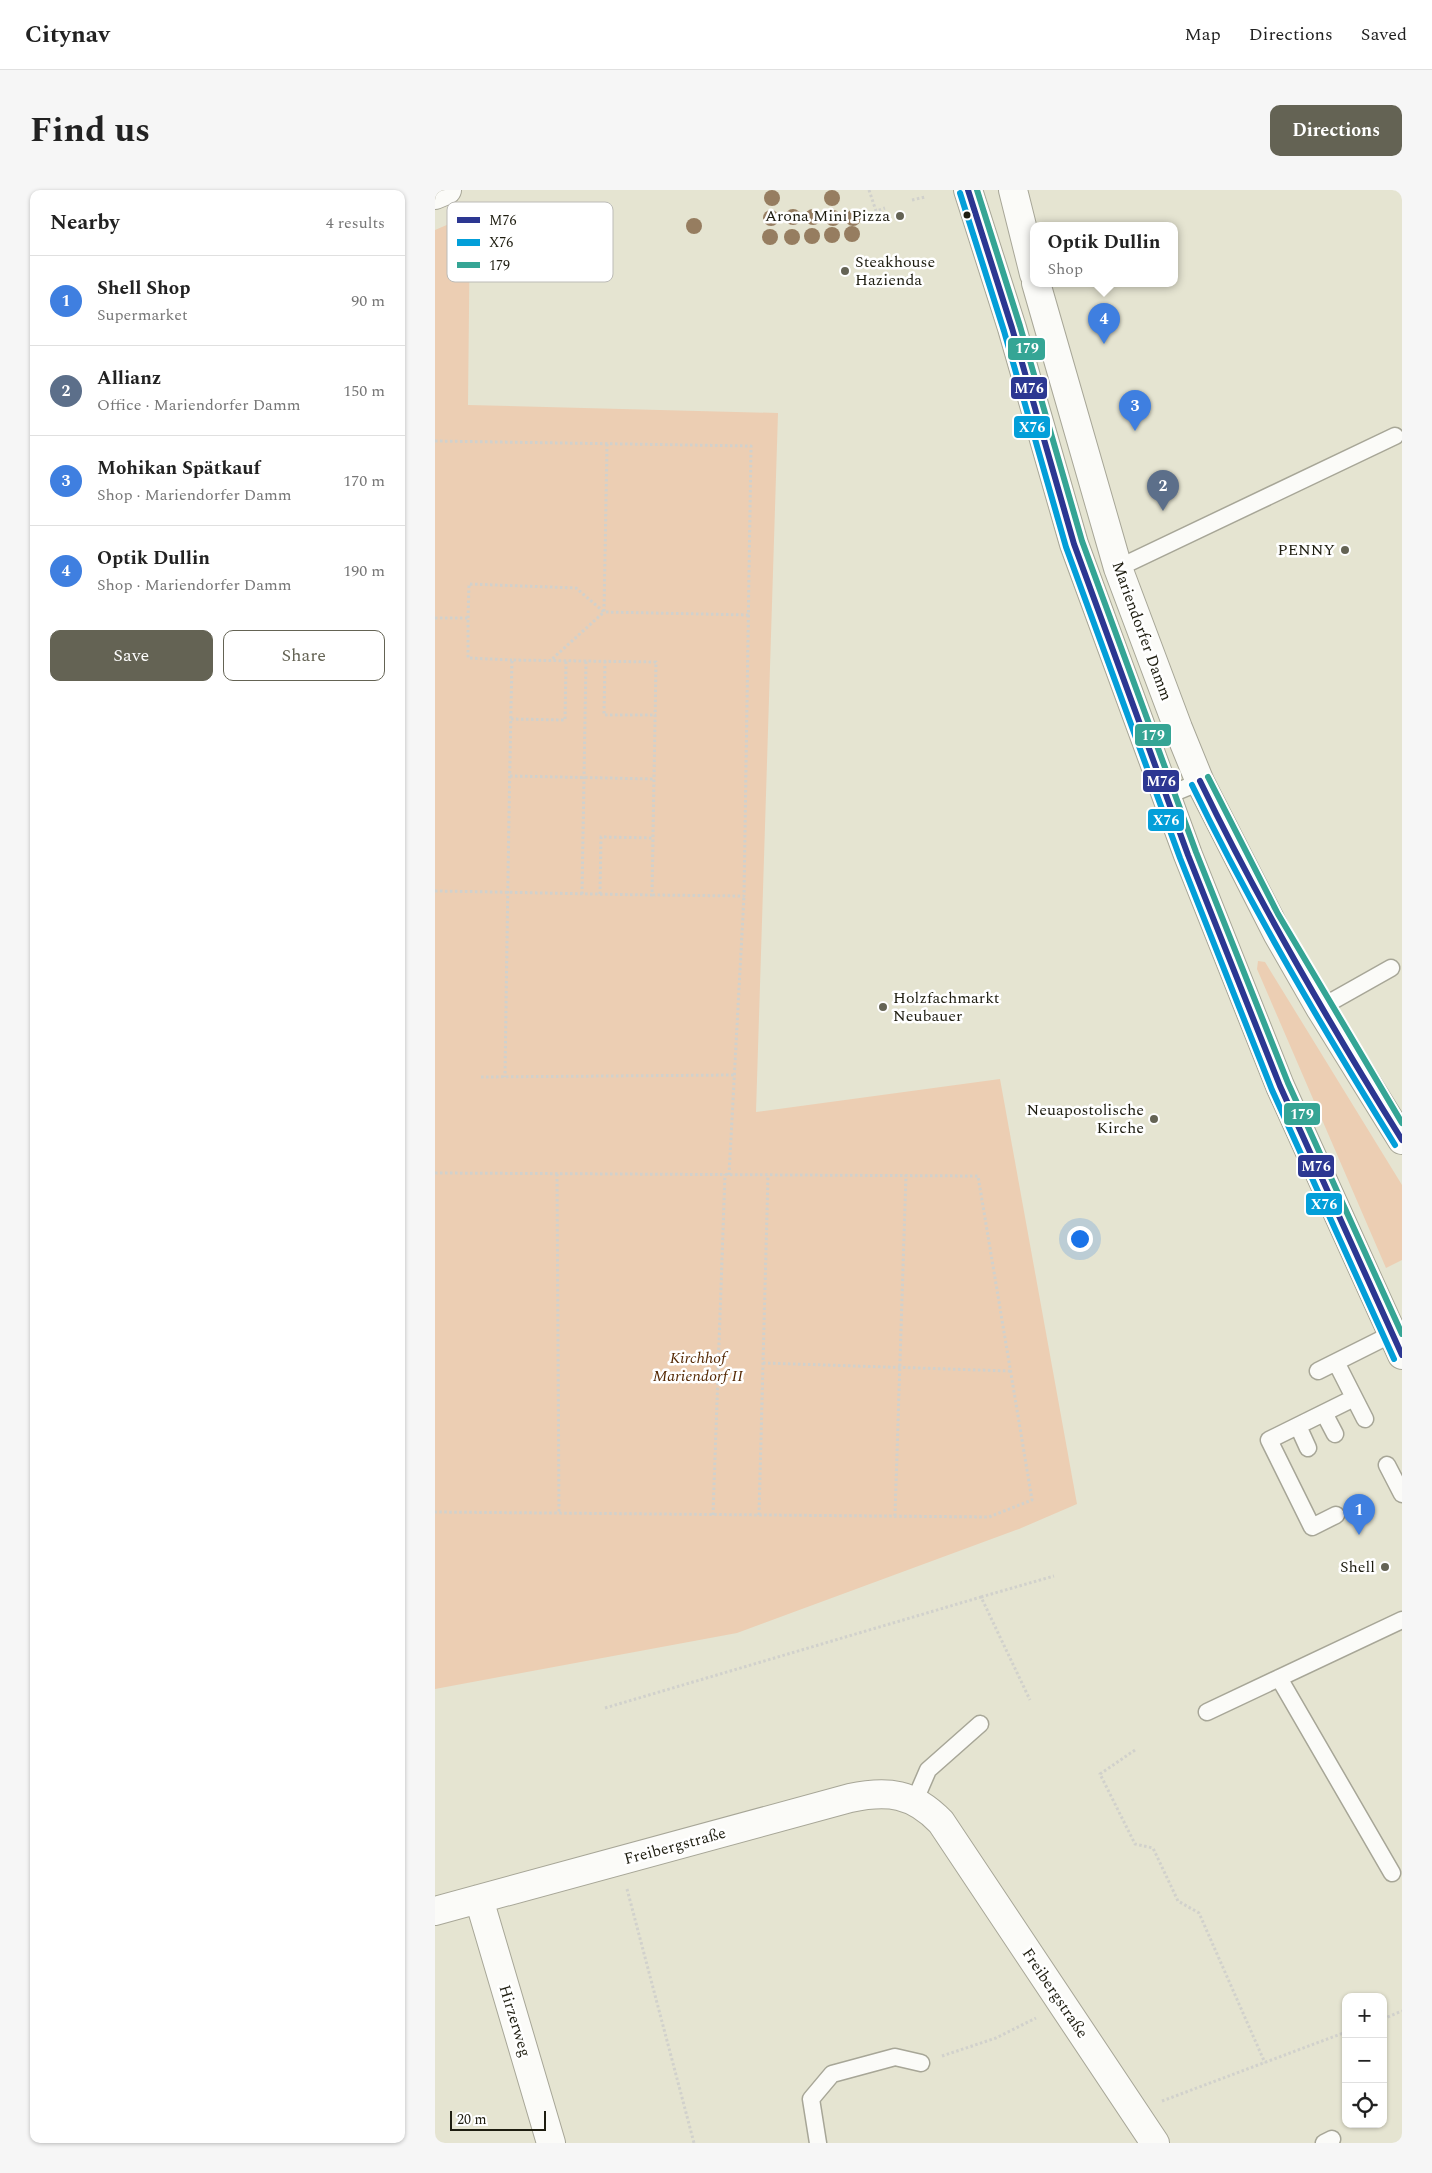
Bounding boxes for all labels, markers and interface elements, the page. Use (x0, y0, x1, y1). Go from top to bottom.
text: Citynav (25, 17, 110, 53)
text: Map (1185, 21, 1221, 48)
text: Directions (1249, 21, 1333, 48)
text: Saved (1361, 21, 1407, 48)
text: Find us (30, 104, 150, 157)
button: Directions (1270, 105, 1402, 156)
legend (447, 202, 613, 282)
place label: Arona Mini Pizza (765, 204, 890, 228)
text: Nearby (50, 207, 120, 239)
text: M76 (489, 210, 516, 231)
marker: Arona Mini Pizza (894, 210, 906, 222)
unlabelled marker (962, 210, 972, 220)
text: 4 results (326, 211, 385, 235)
popup (1030, 222, 1178, 287)
text: Optik Dullin (1048, 228, 1160, 257)
text: X76 (489, 232, 513, 253)
place label: Steakhouse Hazienda (855, 250, 935, 292)
text: 179 (489, 255, 510, 276)
text: Shop (1048, 257, 1083, 281)
marker: Steakhouse Hazienda (839, 265, 851, 277)
text: Shell Shop (97, 274, 190, 303)
text: 1 (62, 289, 70, 313)
text: 90 m (351, 289, 385, 313)
text: Supermarket (97, 303, 188, 327)
pin: 4 (1088, 303, 1120, 344)
line badge: 179 (1007, 337, 1046, 361)
text: 179 (1015, 338, 1039, 359)
text: Allianz (97, 364, 161, 393)
line badge: M76 (1010, 376, 1048, 400)
text: M76 (1014, 378, 1044, 399)
text: 2 (62, 379, 70, 403)
text: 150 m (343, 379, 385, 403)
pin: 3 (1119, 390, 1151, 431)
text: Office · Mariendorfer Damm (97, 393, 300, 417)
line badge: X76 (1013, 415, 1051, 439)
text: X76 (1019, 417, 1045, 438)
text: Mohikan Spätkauf (97, 454, 261, 483)
text: 3 (62, 469, 70, 493)
text: 170 m (343, 469, 385, 493)
pin: 2 (1147, 470, 1179, 511)
text: Shop · Mariendorfer Damm (97, 483, 292, 507)
place label: PENNY (1277, 538, 1335, 562)
text: Optik Dullin (97, 544, 210, 573)
marker: PENNY (1339, 544, 1351, 556)
street label: Mariendorfer Damm (1106, 558, 1178, 704)
text: 4 (62, 559, 70, 583)
text: 190 m (343, 559, 385, 583)
text: Shop · Mariendorfer Damm (97, 573, 292, 597)
button: Save (50, 630, 213, 681)
button: Share (223, 630, 385, 681)
line badge: 179 (1134, 723, 1172, 747)
text: 179 (1141, 725, 1165, 746)
line badge: M76 (1142, 769, 1180, 793)
text: M76 (1146, 771, 1176, 792)
line badge: X76 (1147, 808, 1185, 832)
text: X76 (1153, 810, 1179, 831)
place label: Holzfachmarkt Neubauer (893, 986, 1000, 1028)
marker: Holzfachmarkt Neubauer (877, 1001, 889, 1013)
place label: Neuapostolische Kirche (1026, 1098, 1144, 1140)
line badge: 179 (1283, 1102, 1321, 1126)
text: 179 (1290, 1104, 1314, 1125)
marker: Neuapostolische Kirche (1148, 1113, 1160, 1125)
line badge: M76 (1297, 1154, 1335, 1178)
text: M76 (1301, 1156, 1331, 1177)
line badge: X76 (1305, 1192, 1343, 1216)
text: X76 (1311, 1194, 1337, 1215)
your location (1067, 1226, 1093, 1252)
park label: Kirchhof Mariendorf II (653, 1346, 744, 1388)
pin: 1 (1343, 1494, 1375, 1535)
place label: Shell (1340, 1555, 1375, 1579)
marker: Shell (1379, 1561, 1391, 1573)
street label: Freibergstraße (621, 1821, 729, 1871)
street label: Freibergstraße (1016, 1943, 1094, 2043)
street label: Hirzerweg (493, 1982, 537, 2060)
map controls (1342, 1993, 1387, 2128)
button: + (1342, 1993, 1387, 2038)
button: − (1342, 2038, 1387, 2083)
button: locate (1342, 2083, 1387, 2128)
scale bar (450, 2108, 546, 2131)
text: 20 m (457, 2109, 487, 2130)

